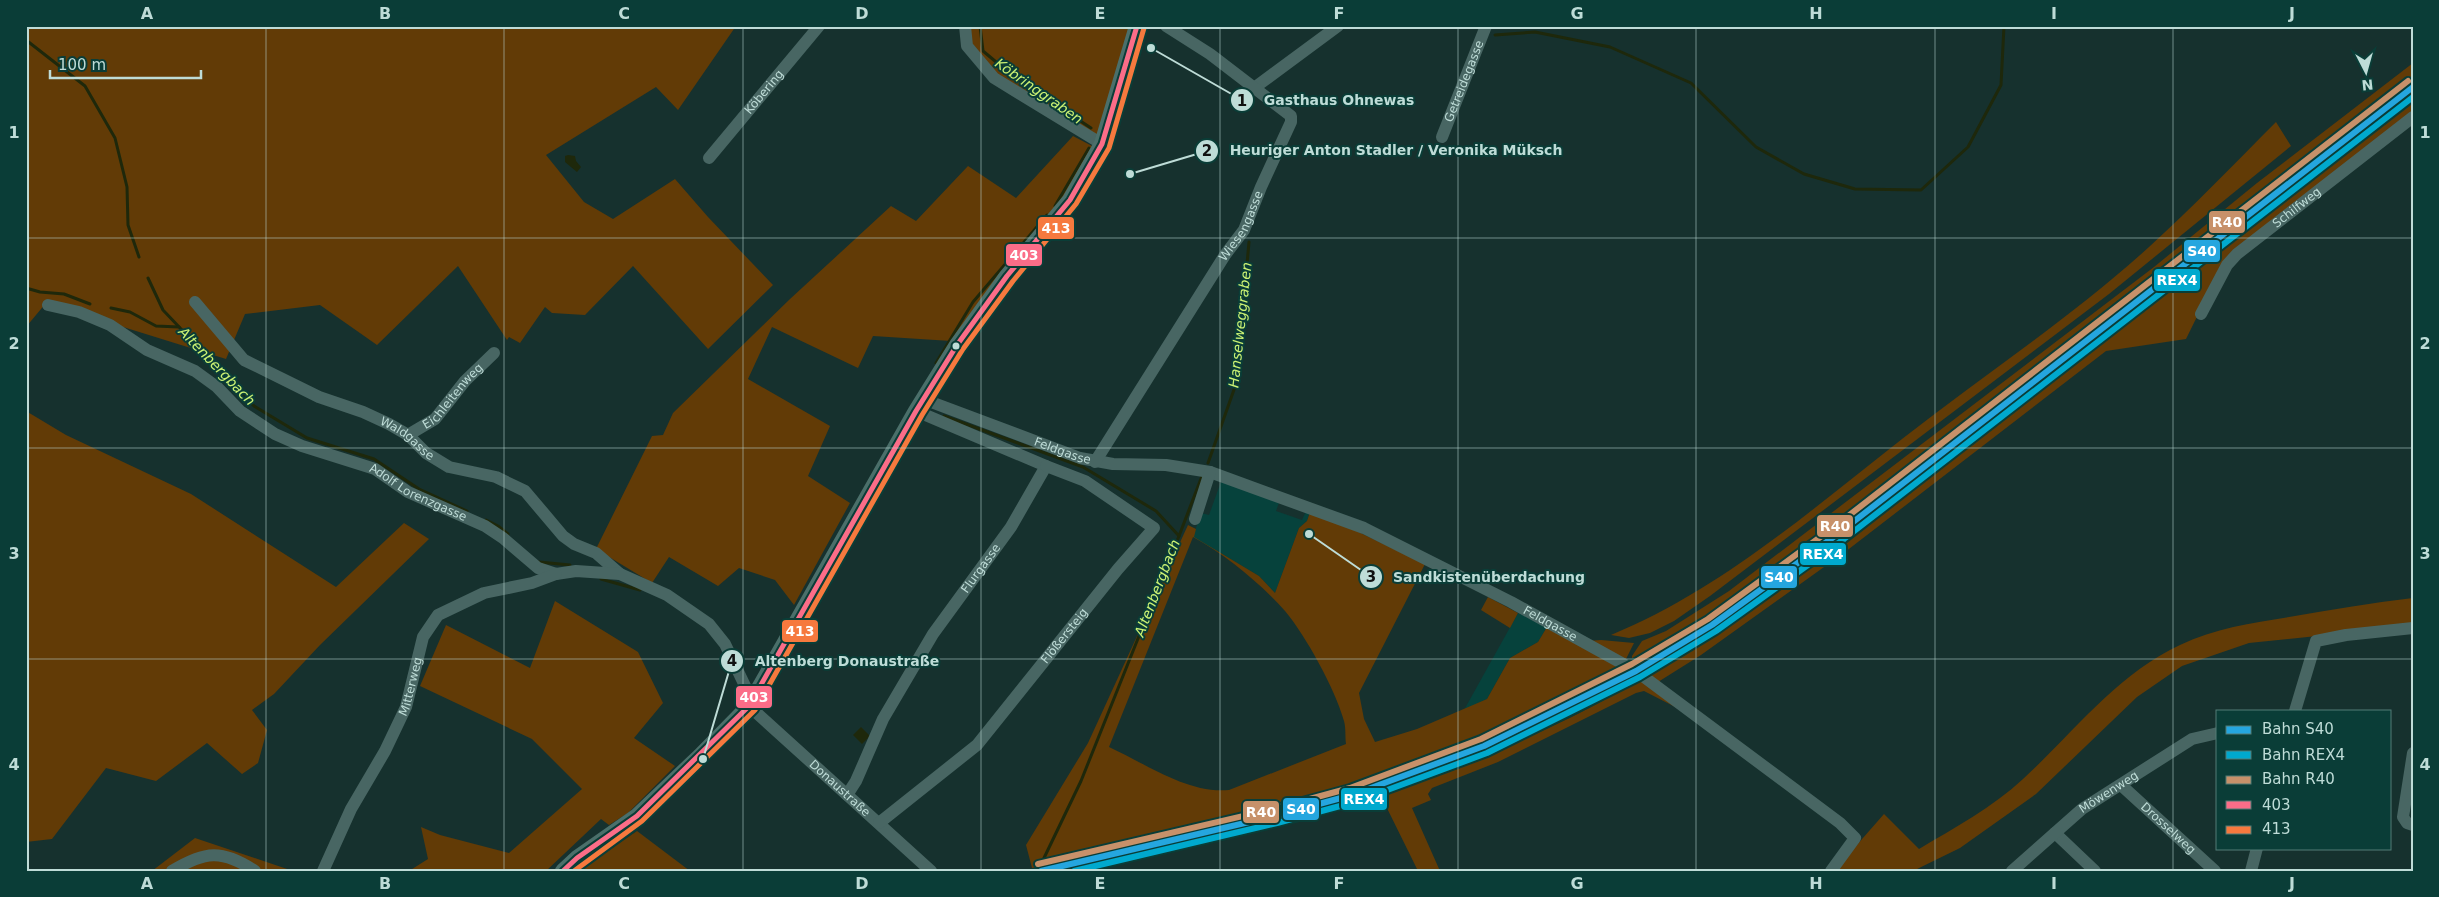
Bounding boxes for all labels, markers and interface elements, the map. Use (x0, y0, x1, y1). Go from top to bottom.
text: A (141, 4, 154, 23)
text: B (379, 4, 391, 23)
text: C (618, 4, 630, 23)
text: D (855, 4, 869, 23)
text: E (1095, 4, 1105, 23)
text: F (1334, 4, 1344, 23)
text: G (1570, 4, 1584, 23)
text: H (1809, 4, 1823, 23)
text: I (2051, 4, 2057, 23)
text: J (2288, 4, 2295, 23)
street label: Getreidegasse (1442, 38, 1487, 124)
scale bar (50, 48, 201, 80)
north arrow (2342, 48, 2392, 98)
water label: Köbringgraben (992, 55, 1086, 127)
text: 100 m (58, 56, 106, 74)
street label: Köbering (742, 67, 786, 117)
text: N (2361, 76, 2374, 93)
callout: Gasthaus Ohnewas (1229, 86, 1425, 115)
text: 1 (1237, 92, 1247, 110)
text: Gasthaus Ohnewas (1264, 92, 1414, 108)
text: 1 (8, 123, 20, 142)
text: 1 (2419, 123, 2431, 142)
callout: Heuriger Anton Stadler / Veronika Müksch (1195, 136, 1573, 165)
text: 2 (1202, 142, 1212, 160)
text: Heuriger Anton Stadler / Veronika Müksch (1230, 142, 1562, 158)
street label: Schilfweg (2270, 184, 2324, 231)
street label: Wiesengasse (1216, 189, 1266, 264)
line badge: R40 (2208, 210, 2246, 234)
text: R40 (2212, 214, 2242, 230)
line badge: 413 (1037, 216, 1075, 240)
text: 413 (1041, 220, 1071, 236)
line badge: S40 (2183, 239, 2221, 263)
line badge: 403 (1005, 243, 1043, 267)
text: S40 (2187, 243, 2217, 259)
text: 403 (1009, 247, 1039, 263)
water label: Hanselweggraben (1225, 261, 1255, 389)
line badge: REX4 (2153, 268, 2201, 292)
text: REX4 (2157, 272, 2198, 288)
water label: Altenbergbach (175, 323, 258, 408)
text: 2 (8, 334, 20, 353)
text: 2 (2419, 334, 2431, 353)
unlabelled marker (951, 341, 961, 351)
street label: Eichleitenweg (420, 361, 486, 432)
street label: Waldgasse (378, 414, 437, 463)
street label: Feldgasse (1032, 434, 1092, 467)
street label: Adolf Lorenzgasse (368, 461, 469, 524)
line badge: R40 (1816, 514, 1854, 538)
text: R40 (1820, 518, 1850, 534)
water label: Altenbergbach (1131, 537, 1183, 640)
street label: Flurgasse (958, 541, 1003, 596)
line badge: REX4 (1799, 542, 1847, 566)
text: 3 (8, 544, 20, 563)
text: 3 (2419, 544, 2431, 563)
text: REX4 (1803, 546, 1844, 562)
callout: Sandkistenüberdachung (1358, 562, 1595, 591)
line badge: S40 (1760, 565, 1798, 589)
text: 3 (1366, 568, 1376, 586)
text: Sandkistenüberdachung (1393, 569, 1585, 585)
text: S40 (1764, 569, 1794, 585)
street label: Feldgasse (1521, 603, 1580, 644)
street label: Flößersteig (1038, 605, 1091, 666)
line badge: 413 (781, 619, 819, 643)
text: 413 (785, 623, 815, 639)
callout: Altenberg Donaustraße (720, 647, 950, 676)
text: 4 (727, 652, 737, 670)
text: Altenberg Donaustraße (755, 653, 939, 669)
street label: Mitterweg (396, 656, 425, 718)
line badge: 403 (735, 685, 773, 709)
text: 403 (739, 689, 769, 705)
legend (2216, 710, 2392, 850)
text: Bahn S40 (2262, 720, 2334, 738)
text: Bahn REX4 (2262, 746, 2345, 764)
text: 4 (8, 755, 20, 774)
text: 4 (2419, 755, 2431, 774)
street label: Donaustraße (806, 757, 873, 820)
street label: Möwenweg (2076, 768, 2141, 816)
text: Bahn R40 (2262, 770, 2335, 788)
line badge: REX4 (1340, 787, 1388, 811)
text: REX4 (1344, 791, 1385, 807)
text: 403 (2262, 796, 2291, 814)
line badge: S40 (1282, 797, 1320, 821)
line badge: R40 (1242, 800, 1280, 824)
street label: Drosselweg (2138, 800, 2199, 857)
text: S40 (1286, 801, 1316, 817)
text: R40 (1246, 804, 1276, 820)
text: 413 (2262, 820, 2291, 838)
text: A (141, 874, 154, 893)
text: B (379, 874, 391, 893)
text: C (618, 874, 630, 893)
text: D (855, 874, 869, 893)
text: E (1095, 874, 1105, 893)
text: F (1334, 874, 1344, 893)
text: G (1570, 874, 1584, 893)
text: H (1809, 874, 1823, 893)
text: I (2051, 874, 2057, 893)
text: J (2288, 874, 2295, 893)

